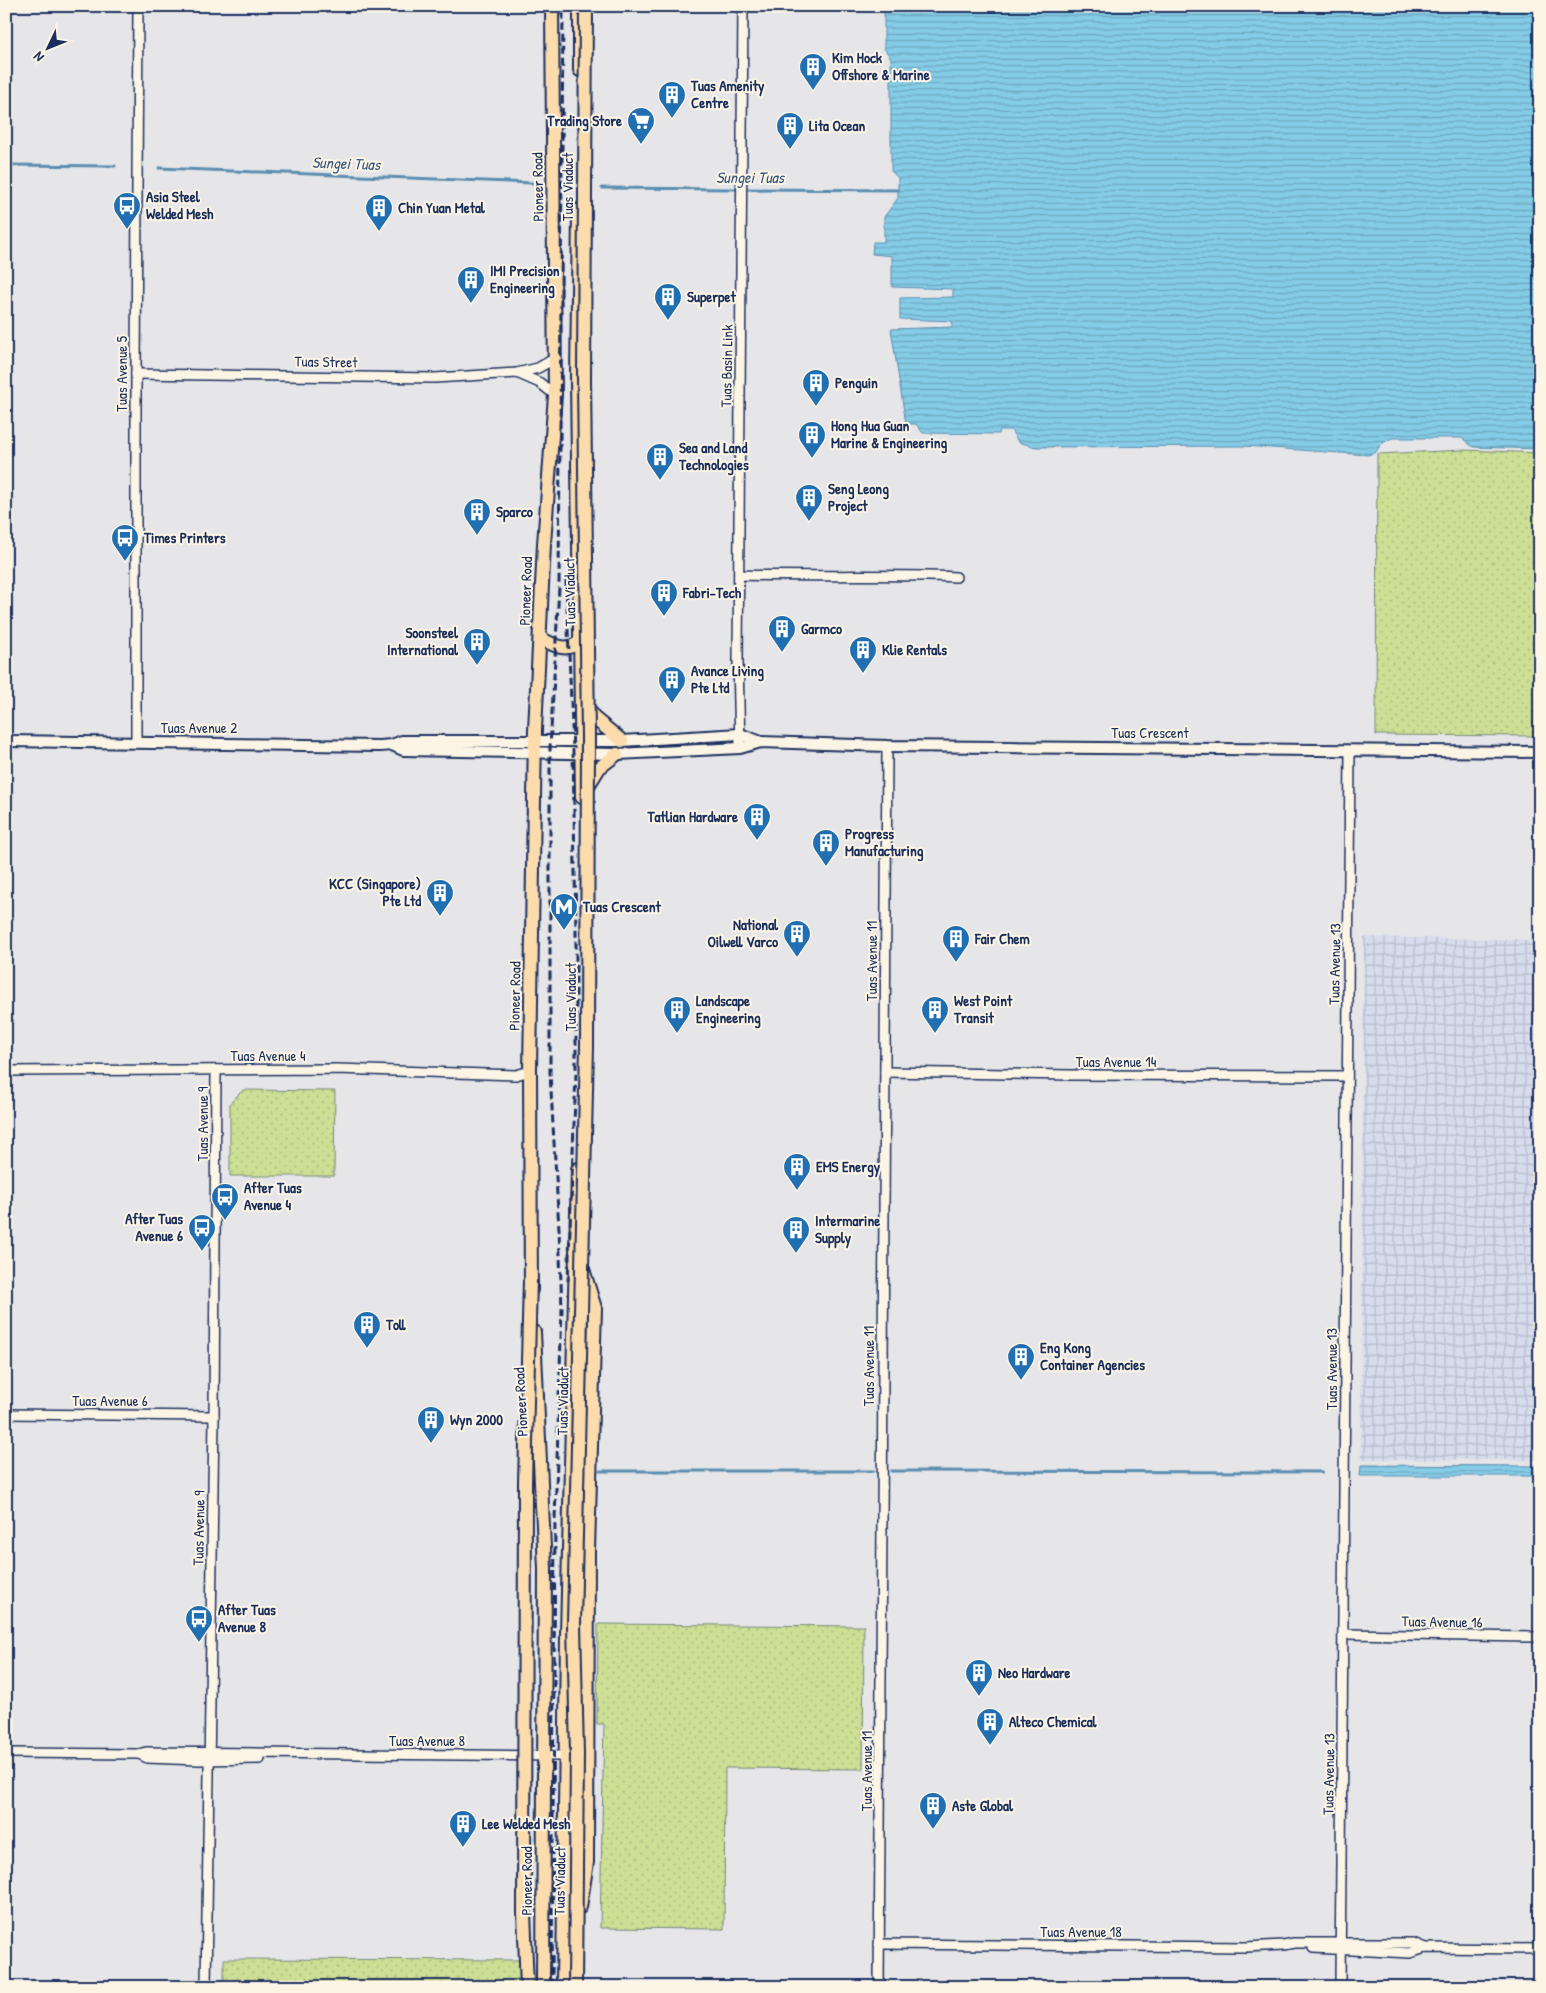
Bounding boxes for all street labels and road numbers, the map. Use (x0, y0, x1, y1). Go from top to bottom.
street label: Pioneer Road (526, 152, 549, 222)
street label: Tuas Viaduct (557, 152, 578, 221)
street label: Tuas Basin Link (715, 324, 738, 408)
street label: Tuas Avenue 5 (111, 335, 132, 412)
street label: Tuas Street (294, 350, 359, 373)
street label: Pioneer Road (514, 556, 537, 626)
street label: Tuas Viaduct (558, 557, 581, 627)
street label: Tuas Avenue 2 (161, 717, 237, 738)
street label: Tuas Crescent (1111, 722, 1190, 743)
street label: Tuas Avenue 11 (861, 921, 882, 1001)
street label: Tuas Avenue 13 (1323, 923, 1346, 1005)
street label: Pioneer Road (503, 961, 526, 1031)
street label: Tuas Viaduct (560, 962, 581, 1031)
street label: Tuas Avenue 4 (230, 1045, 306, 1066)
street label: Tuas Avenue 14 (1076, 1051, 1157, 1072)
street label: Tuas Avenue 9 (192, 1086, 213, 1162)
street label: Tuas Avenue 11 (858, 1326, 879, 1406)
street label: Tuas Avenue 13 (1321, 1328, 1342, 1410)
street label: Tuas Viaduct (551, 1366, 574, 1435)
street label: Pioneer Road (508, 1367, 533, 1437)
street label: Tuas Avenue 6 (72, 1390, 148, 1411)
street label: Tuas Avenue 9 (187, 1490, 210, 1566)
street label: Tuas Avenue 16 (1401, 1610, 1483, 1633)
street label: Tuas Avenue 8 (389, 1730, 465, 1751)
street label: Tuas Avenue 11 (856, 1731, 877, 1811)
street label: Tuas Avenue 13 (1317, 1733, 1340, 1815)
street label: Pioneer Road (516, 1846, 537, 1916)
street label: Tuas Viaduct (548, 1846, 571, 1915)
street label: Tuas Avenue 18 (1040, 1921, 1122, 1942)

